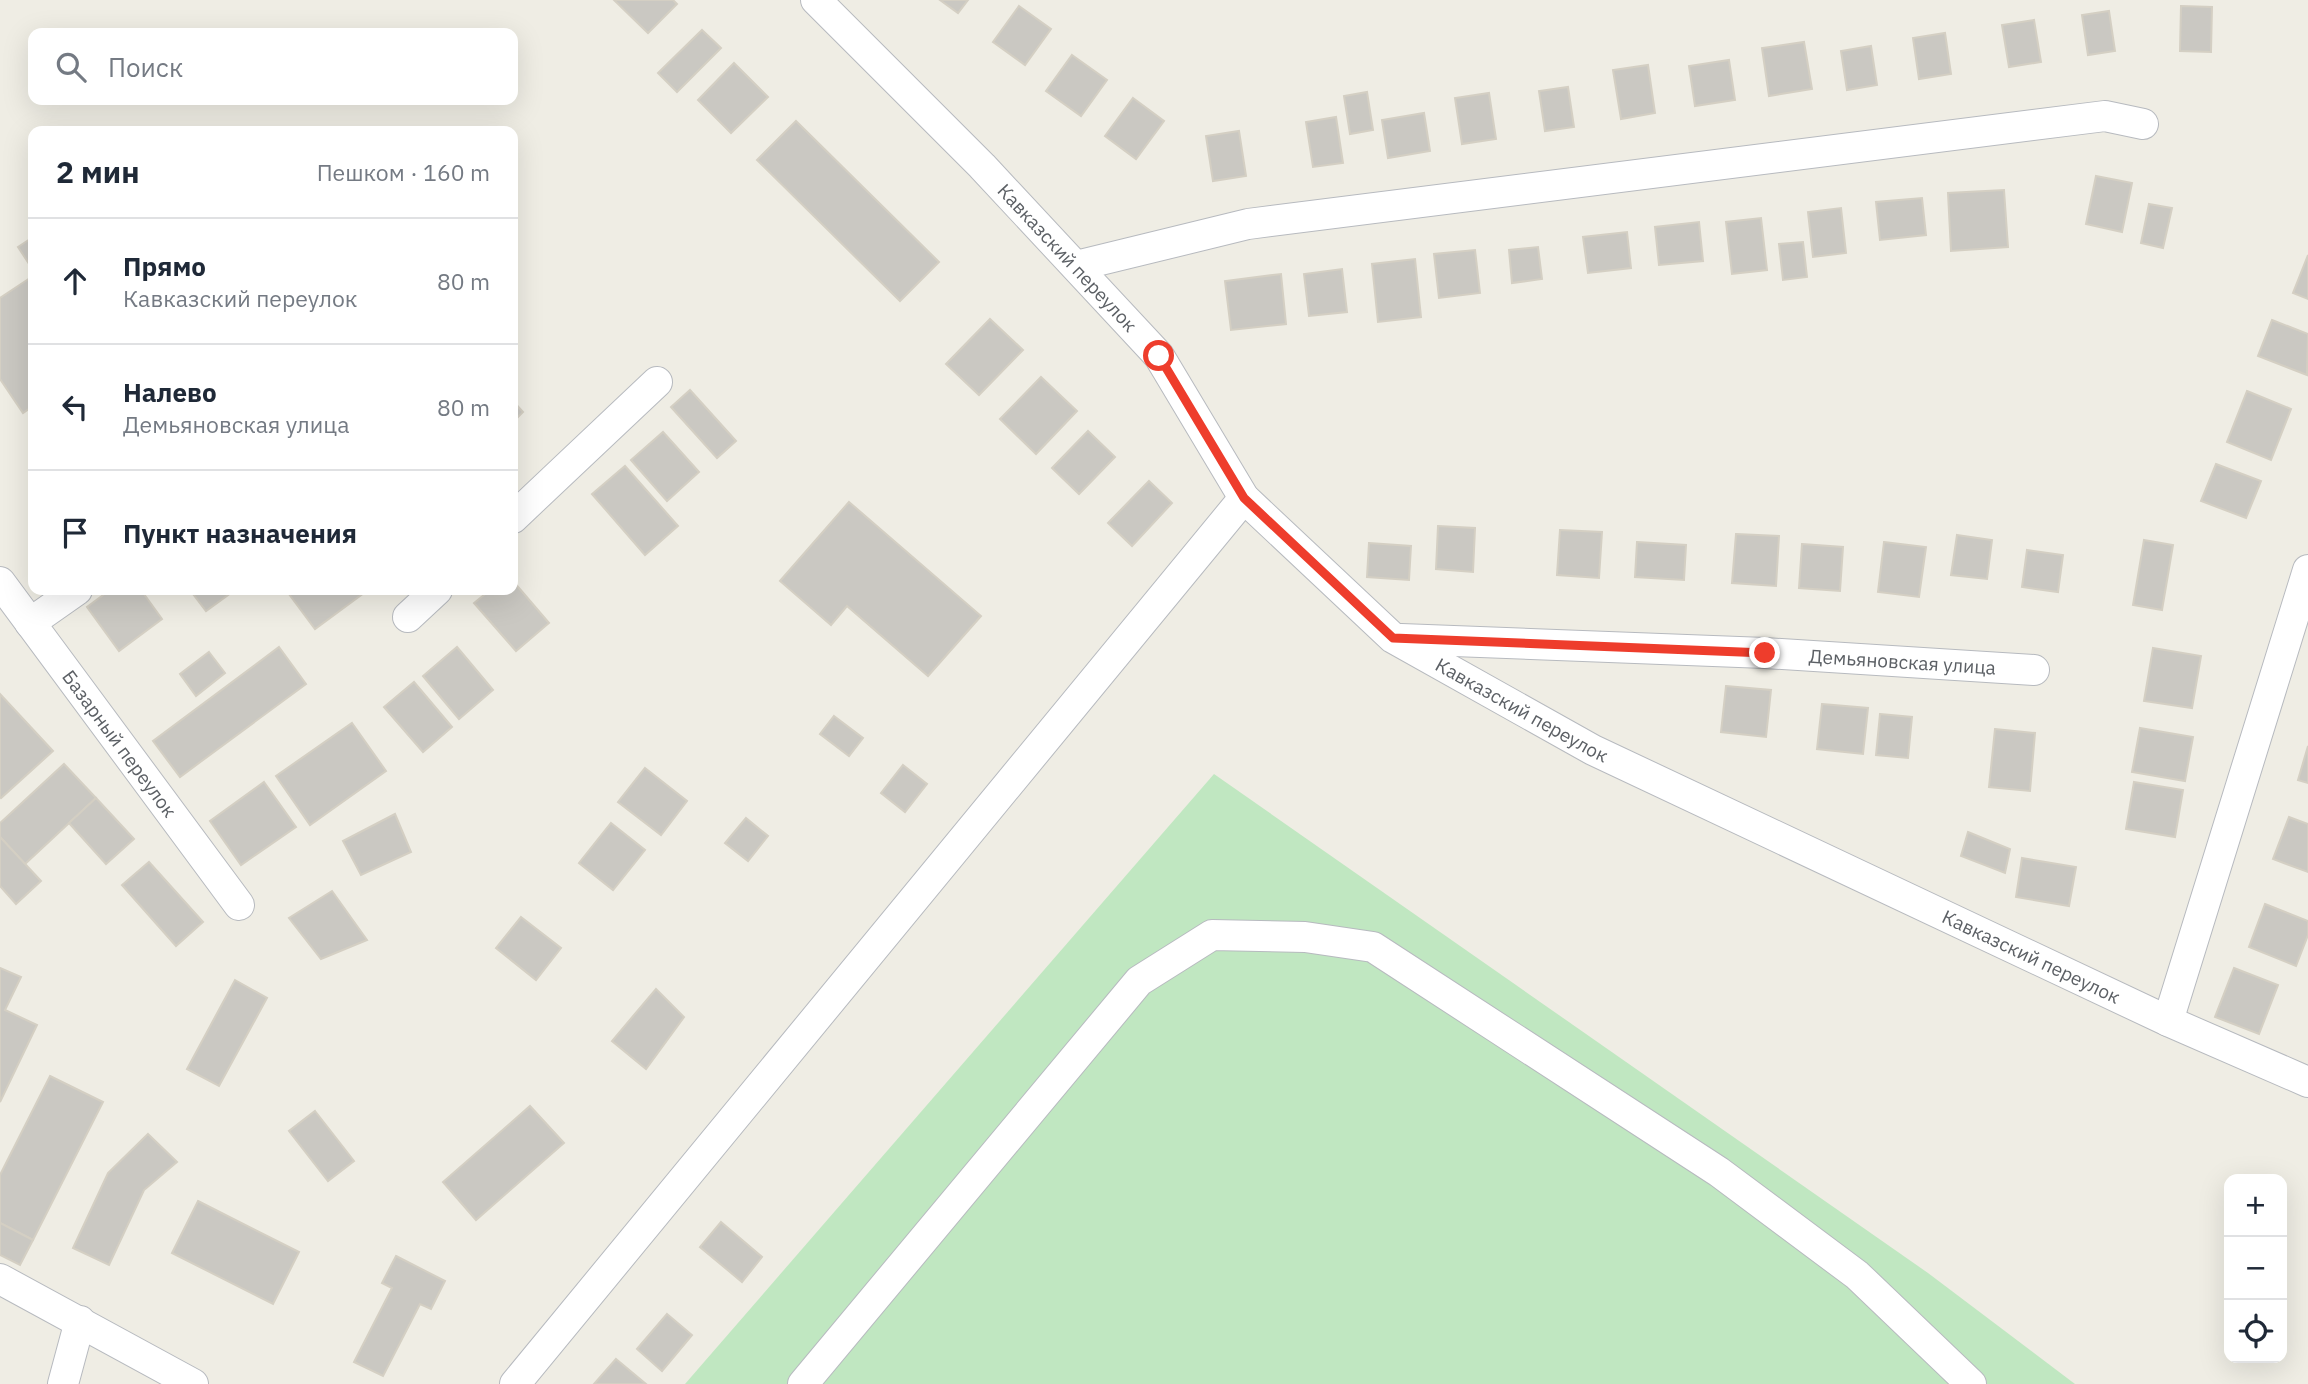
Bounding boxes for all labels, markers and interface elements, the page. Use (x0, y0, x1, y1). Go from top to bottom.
search box (28, 28, 518, 105)
icon: search (52, 48, 90, 86)
text: Поиск (108, 50, 183, 84)
text: 2 мин (56, 152, 140, 191)
text: Пешком · 160 m (317, 157, 490, 187)
street label: Кавказский переулок (993, 179, 1142, 337)
text: Прямо (123, 249, 206, 283)
icon: ahead (56, 262, 94, 300)
text: 80 m (437, 266, 490, 296)
text: Кавказский переулок (123, 283, 357, 313)
route start (1143, 340, 1174, 371)
text: Налево (123, 375, 217, 409)
icon: left (56, 388, 94, 426)
text: 80 m (437, 392, 490, 422)
text: Демьяновская улица (123, 409, 349, 439)
icon: arrive (56, 514, 94, 552)
text: Пункт назначения (123, 516, 357, 550)
route end (1749, 637, 1780, 668)
street label: Демьяновская улица (1808, 644, 1997, 680)
street label: Кавказский переулок (1431, 652, 1612, 767)
street label: Базарный переулок (57, 665, 182, 822)
street label: Кавказский переулок (1938, 904, 2124, 1009)
map controls (2224, 1174, 2287, 1363)
button: + (2224, 1174, 2287, 1237)
button: − (2224, 1237, 2287, 1300)
button: locate (2224, 1300, 2287, 1363)

